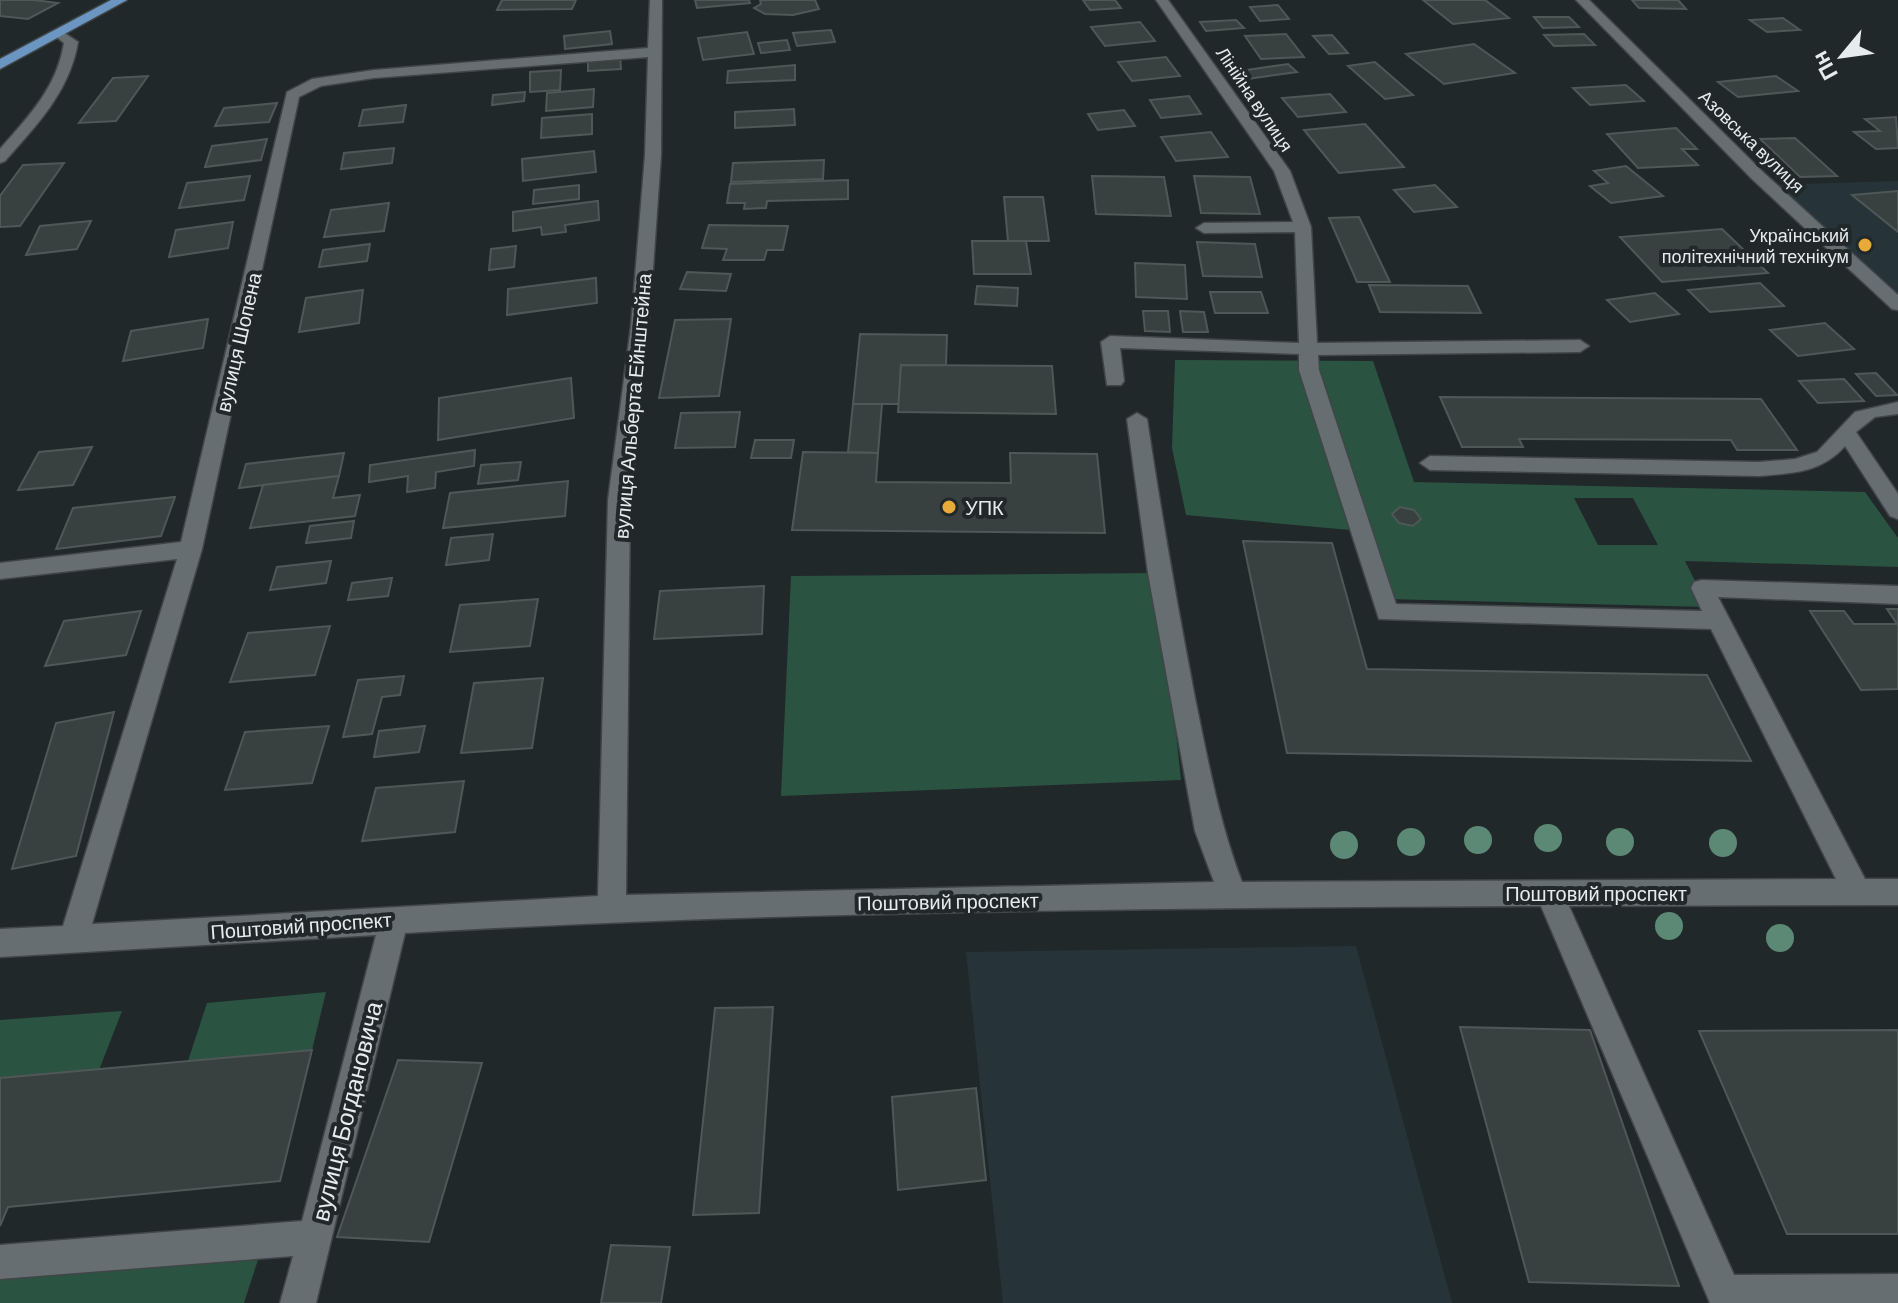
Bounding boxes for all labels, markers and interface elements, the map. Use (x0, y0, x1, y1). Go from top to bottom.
north arrow (1802, 16, 1882, 96)
street label: Лінійна вулиця (1212, 42, 1298, 156)
text: Пн (1805, 47, 1842, 85)
street label: Азовська вулиця (1695, 85, 1809, 197)
place label: Український політехнічний технікум (1662, 224, 1849, 267)
marker: Український політехнічний технікум (1856, 236, 1874, 254)
street label: вулиця Шопена (210, 269, 266, 414)
street label: вулиця Альберта Ейнштейна (608, 271, 656, 540)
place label: УПК (965, 495, 1004, 519)
marker: УПК (940, 498, 958, 516)
street label: Поштовий проспект (1505, 881, 1687, 905)
street label: Поштовий проспект (857, 887, 1039, 915)
street label: Поштовий проспект (210, 907, 392, 943)
street label: вулиця Богдановича (305, 998, 387, 1224)

